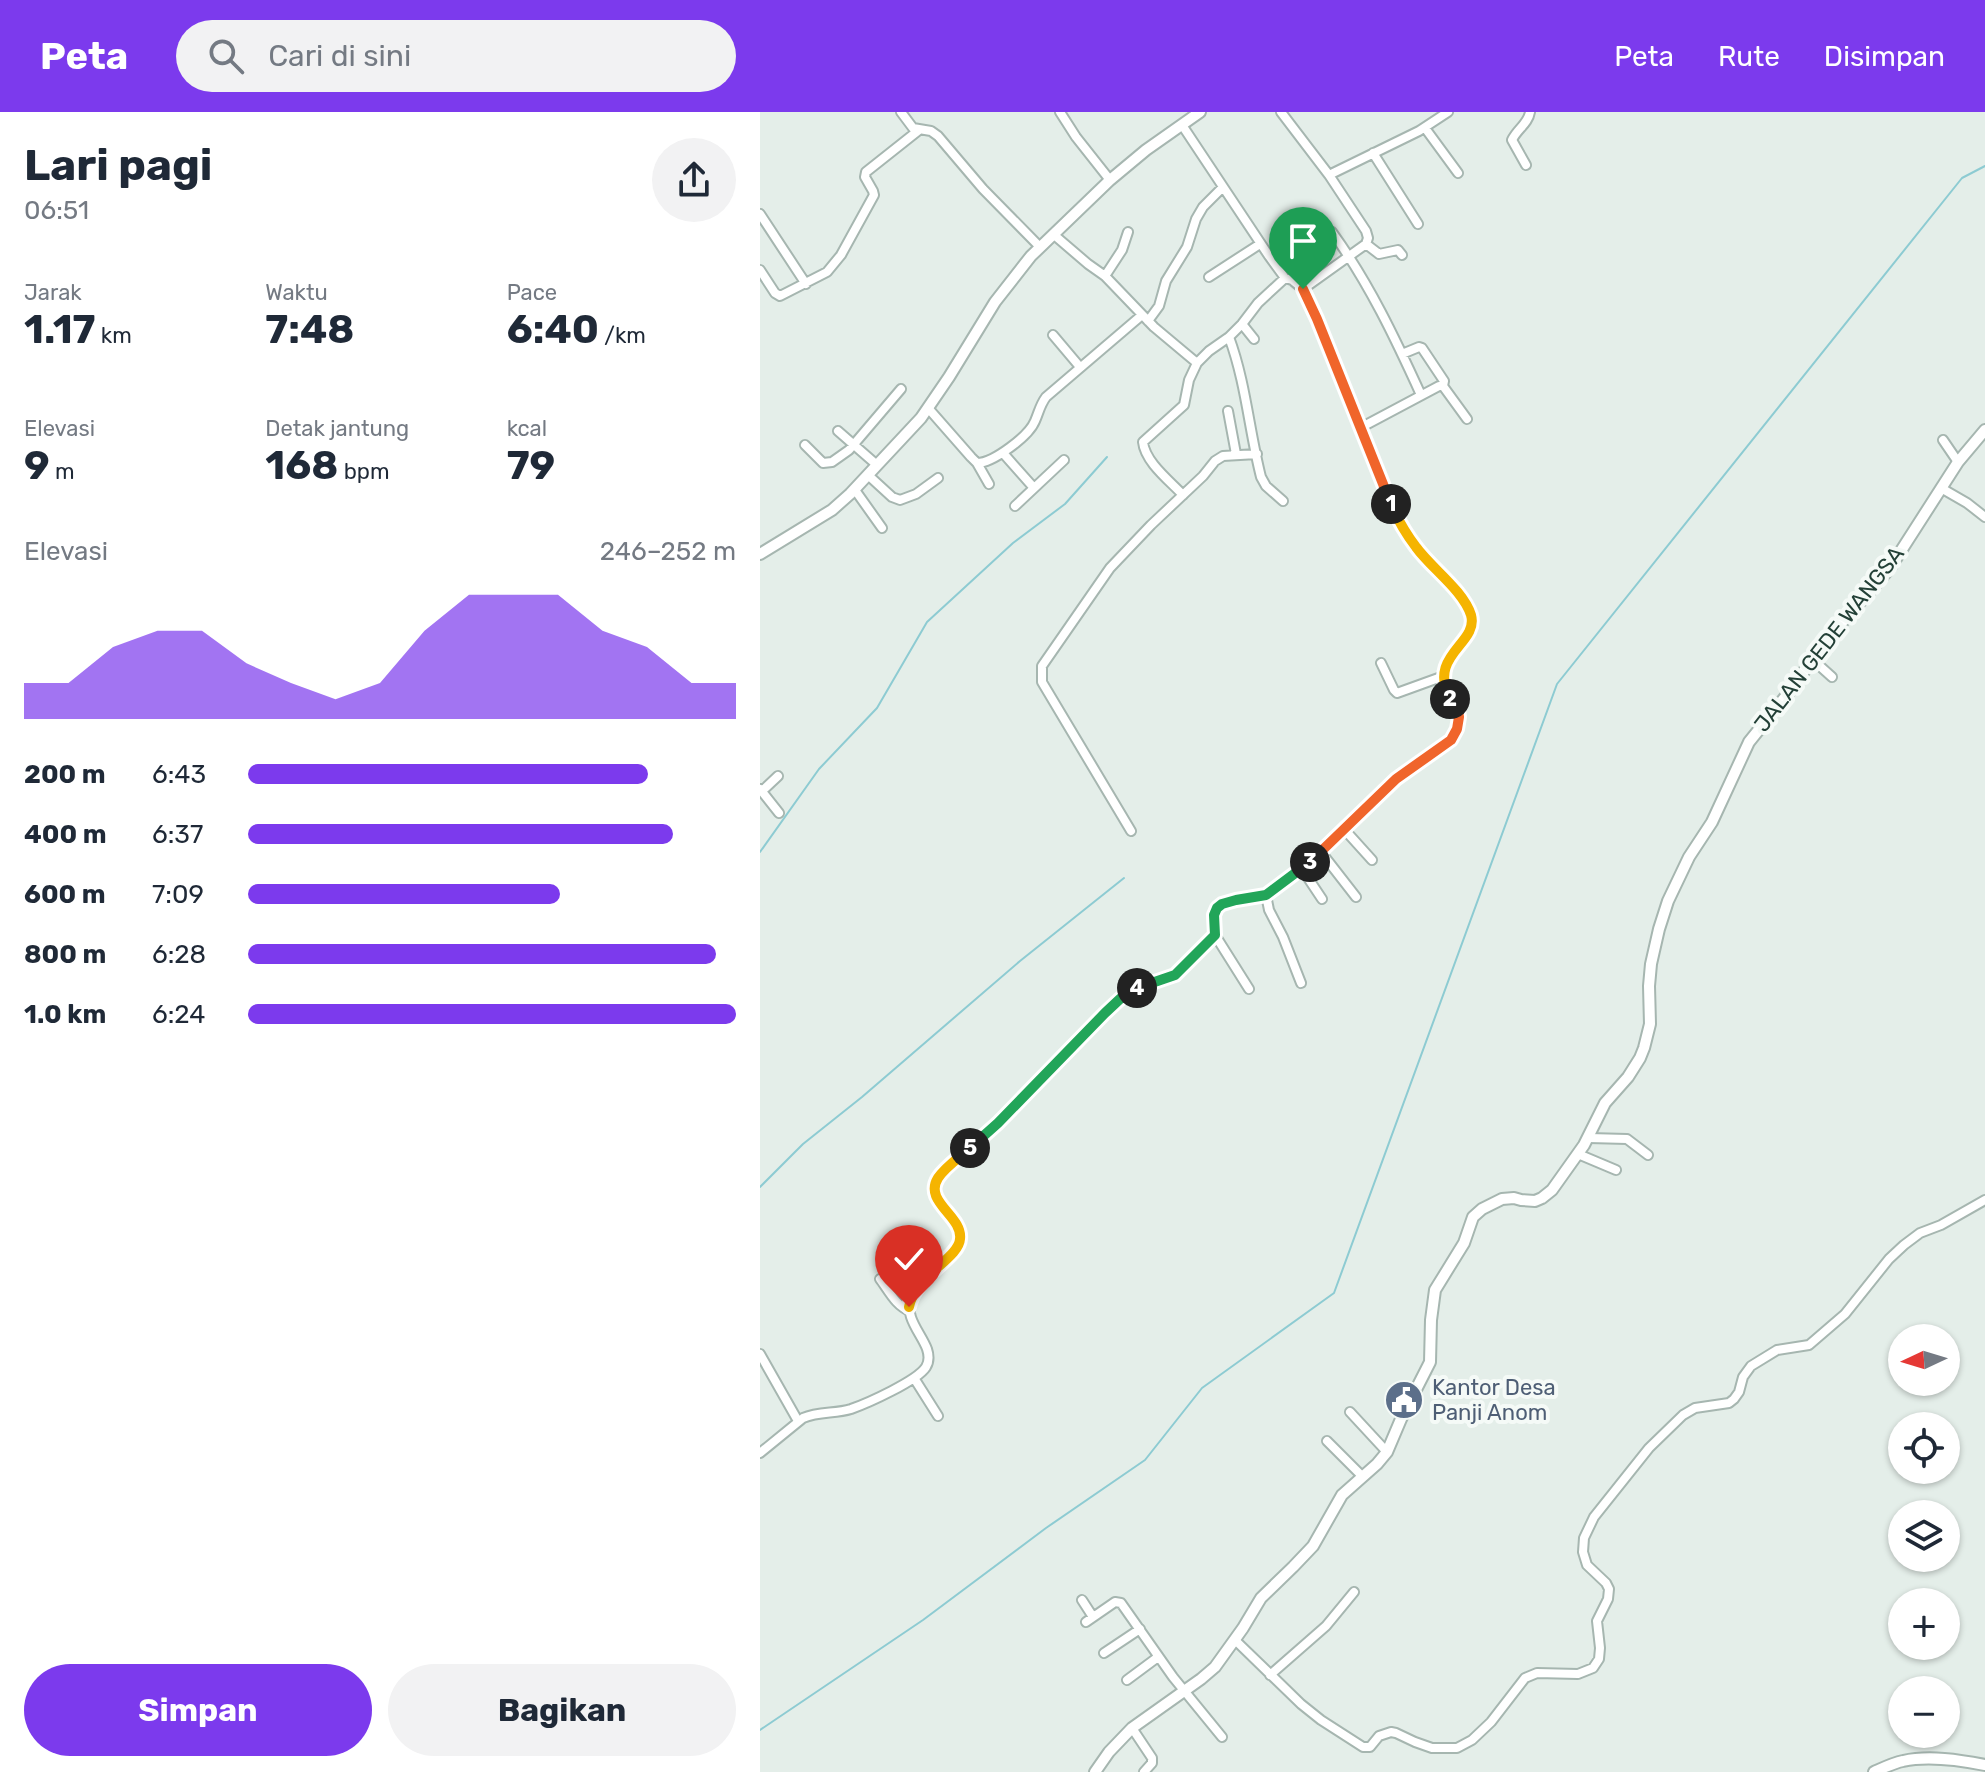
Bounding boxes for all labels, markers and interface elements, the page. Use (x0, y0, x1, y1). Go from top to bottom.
search box (176, 20, 736, 92)
text: Peta (40, 33, 128, 79)
icon: search (204, 34, 248, 78)
text: Cari di sini (268, 38, 411, 74)
text: Peta (1614, 40, 1674, 73)
text: Rute (1718, 40, 1780, 73)
text: Disimpan (1824, 40, 1945, 73)
button: share (652, 138, 736, 222)
text: Lari pagi (24, 139, 212, 191)
text: 06:51 (24, 195, 89, 226)
pin (1269, 207, 1337, 289)
icon: arrive (1281, 219, 1325, 263)
text: Jarak (24, 279, 82, 306)
text: Waktu (265, 279, 328, 306)
text: Pace (507, 279, 557, 306)
text: 1.17 (24, 306, 95, 353)
text: 7:48 (265, 306, 354, 353)
text: 6:40 (507, 306, 599, 353)
text: km (95, 322, 132, 349)
text: /km (599, 322, 646, 349)
text: Elevasi (24, 415, 95, 442)
text: Detak jantung (265, 415, 409, 442)
text: kcal (507, 415, 547, 442)
text: 9 (24, 442, 50, 489)
text: 168 (265, 442, 338, 489)
text: 79 (507, 442, 555, 489)
text: m (50, 458, 75, 485)
text: bpm (338, 458, 389, 485)
pin: 1 (1371, 484, 1411, 524)
text: 1 (1386, 490, 1396, 517)
text: Elevasi (24, 536, 108, 567)
text: 246–252 m (600, 536, 736, 567)
street label: JALAN GEDE WANGSA (1748, 541, 1910, 737)
pin: 2 (1430, 679, 1470, 719)
text: 2 (1443, 685, 1457, 712)
text: 200 m (24, 759, 106, 790)
text: 6:43 (152, 759, 206, 790)
text: 400 m (24, 819, 106, 850)
text: 6:37 (152, 819, 203, 850)
pin: 3 (1290, 842, 1330, 882)
text: 3 (1303, 848, 1317, 875)
text: 600 m (24, 879, 106, 910)
text: 7:09 (152, 879, 204, 910)
text: 800 m (24, 939, 106, 970)
text: 6:28 (152, 939, 206, 970)
pin: 4 (1117, 968, 1157, 1008)
text: 4 (1129, 974, 1145, 1001)
text: 1.0 km (24, 999, 106, 1030)
text: 6:24 (152, 999, 206, 1030)
pin: 5 (950, 1128, 990, 1168)
text: 5 (963, 1134, 977, 1161)
pin (875, 1225, 943, 1307)
icon: check (887, 1237, 931, 1281)
north arrow (1888, 1324, 1960, 1396)
map controls (1888, 1324, 1960, 1748)
place label: Kantor Desa Panji Anom (1432, 1374, 1556, 1426)
public building icon: Kantor Desa Panji Anom (1383, 1379, 1425, 1421)
button: locate (1888, 1412, 1960, 1484)
button: layers (1888, 1500, 1960, 1572)
button: + (1888, 1588, 1960, 1660)
button: Simpan (24, 1664, 372, 1756)
button: Bagikan (388, 1664, 736, 1756)
button: − (1888, 1676, 1960, 1748)

